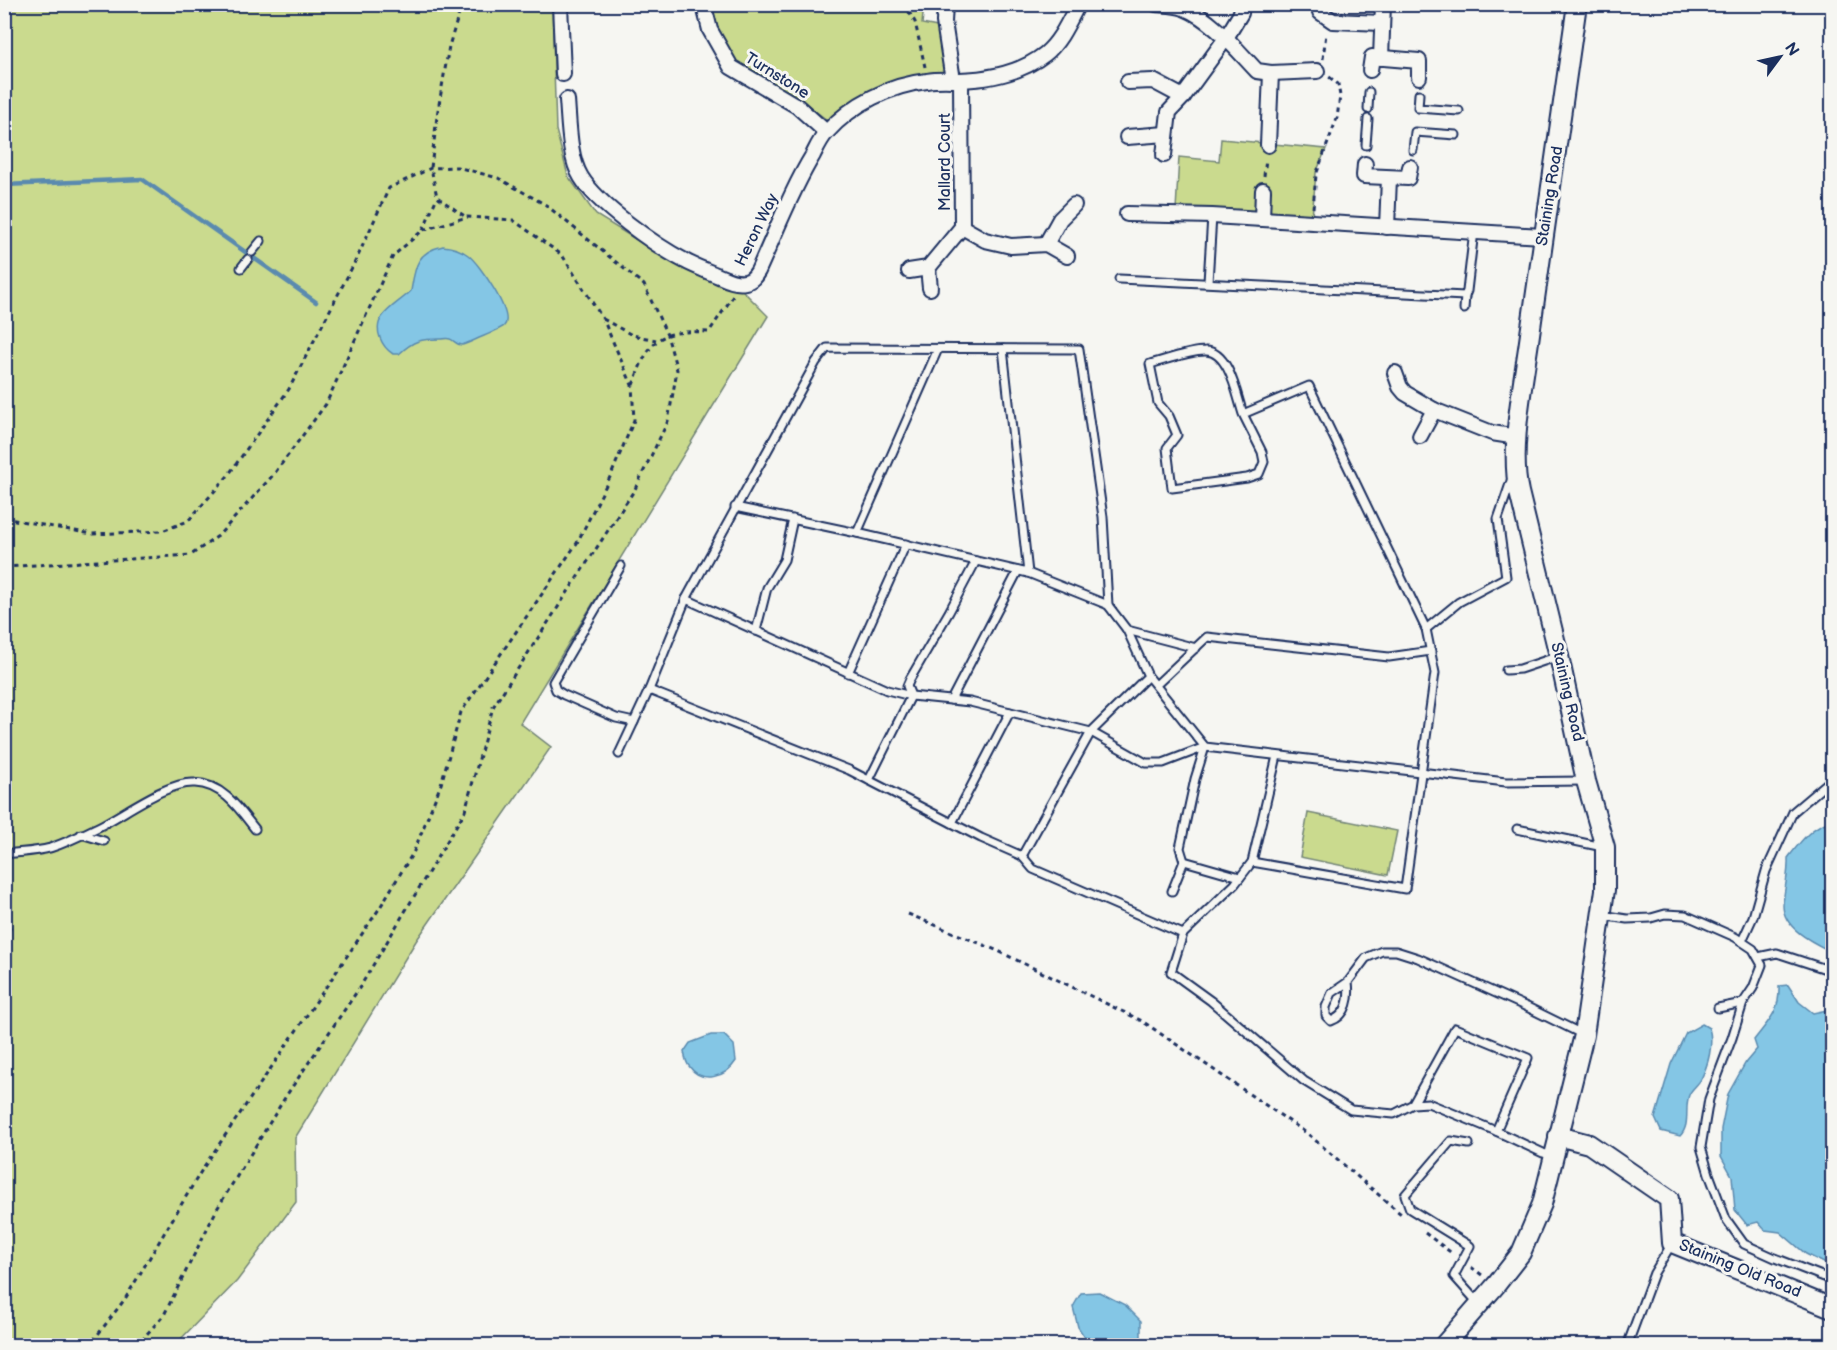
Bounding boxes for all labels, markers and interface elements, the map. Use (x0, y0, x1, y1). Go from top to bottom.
north arrow (1750, 27, 1810, 87)
text: N (1780, 39, 1803, 60)
street label: Turnstone (741, 49, 813, 103)
street label: Mallard Court (936, 113, 955, 211)
street label: Staining Road (1533, 145, 1567, 247)
street label: Heron Way (731, 190, 783, 269)
street label: Staining Road (1546, 641, 1588, 743)
street label: Staining Old Road (1676, 1236, 1804, 1302)

